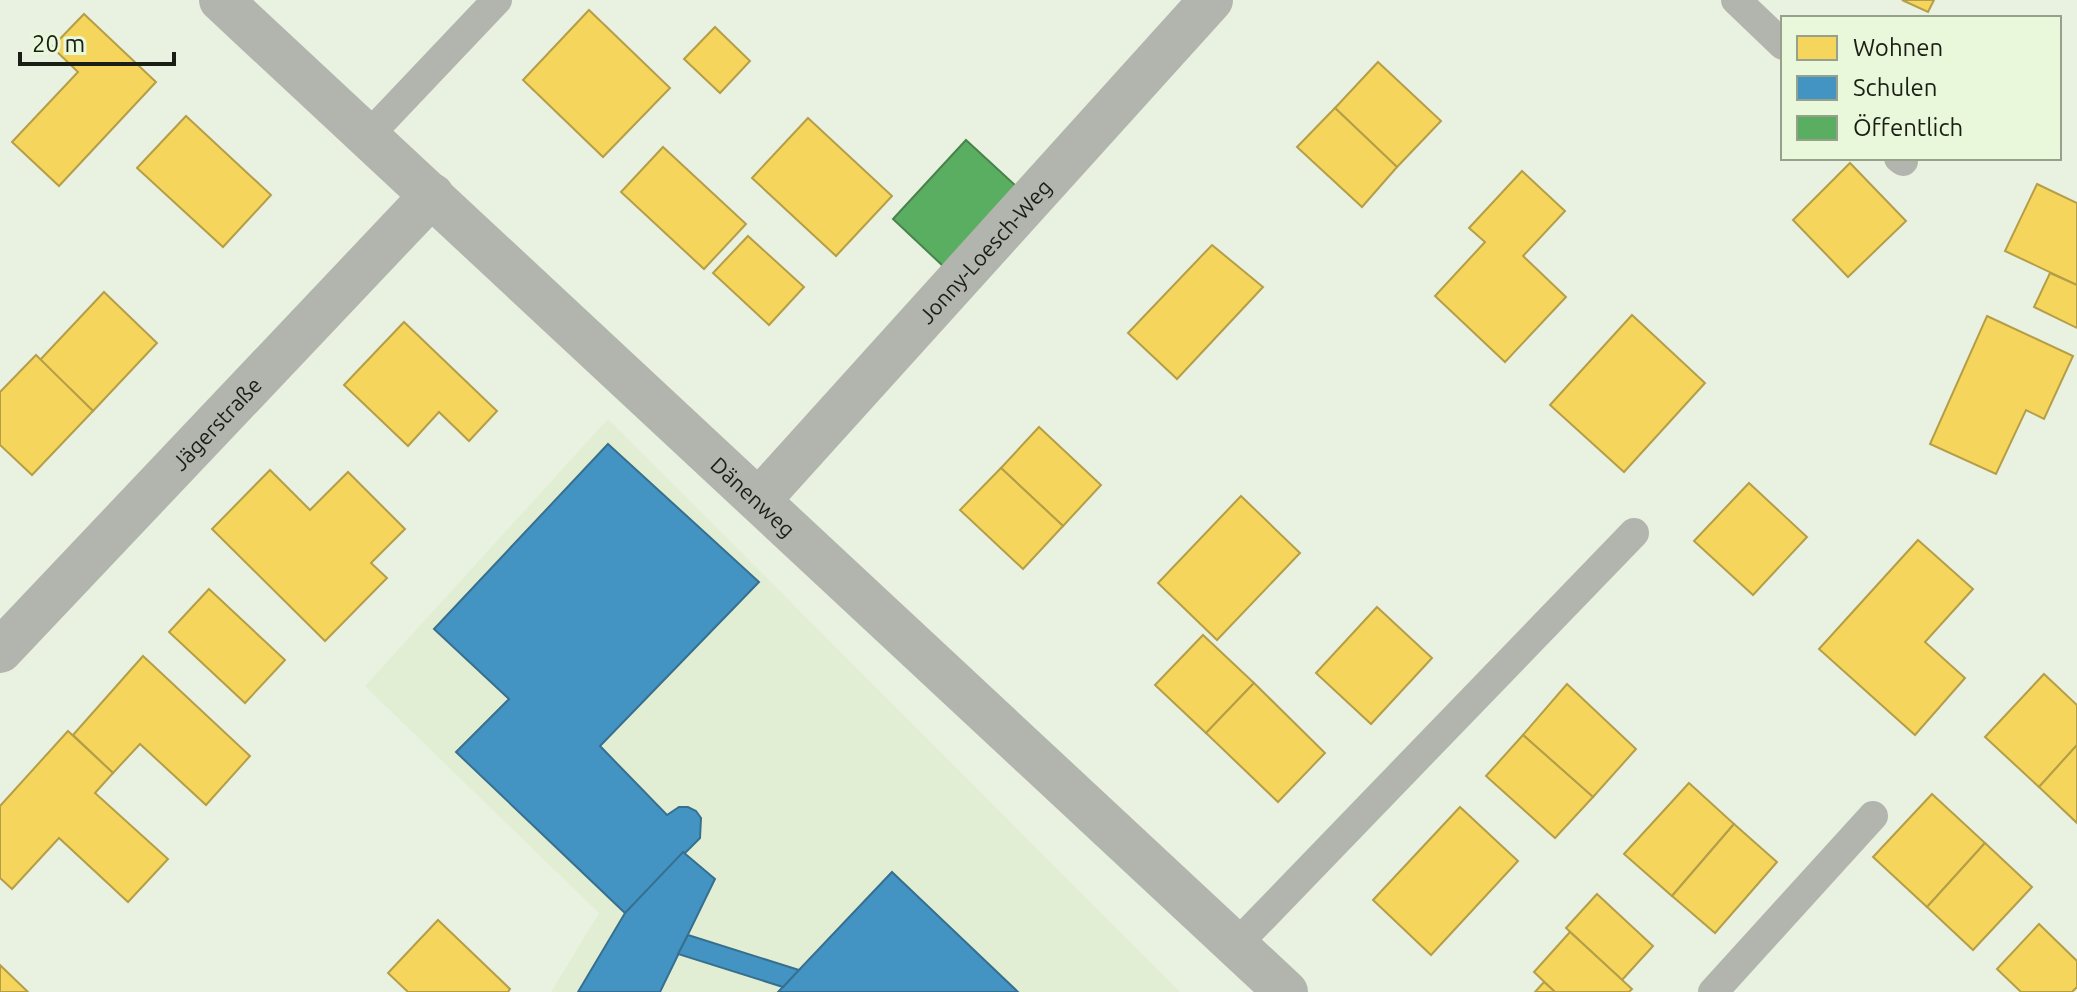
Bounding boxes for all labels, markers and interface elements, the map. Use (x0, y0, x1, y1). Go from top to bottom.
scale bar (20, 16, 174, 66)
legend (1781, 16, 2061, 160)
text: 20 m (32, 30, 85, 57)
text: Wohnen (1853, 34, 1943, 61)
text: Schulen (1853, 74, 1937, 101)
text: Öffentlich (1853, 114, 1963, 141)
street label: Jonny-Loesch-Weg (913, 174, 1056, 328)
street label: Jägerstraße (166, 371, 266, 475)
street label: Dänenweg (706, 451, 801, 541)

